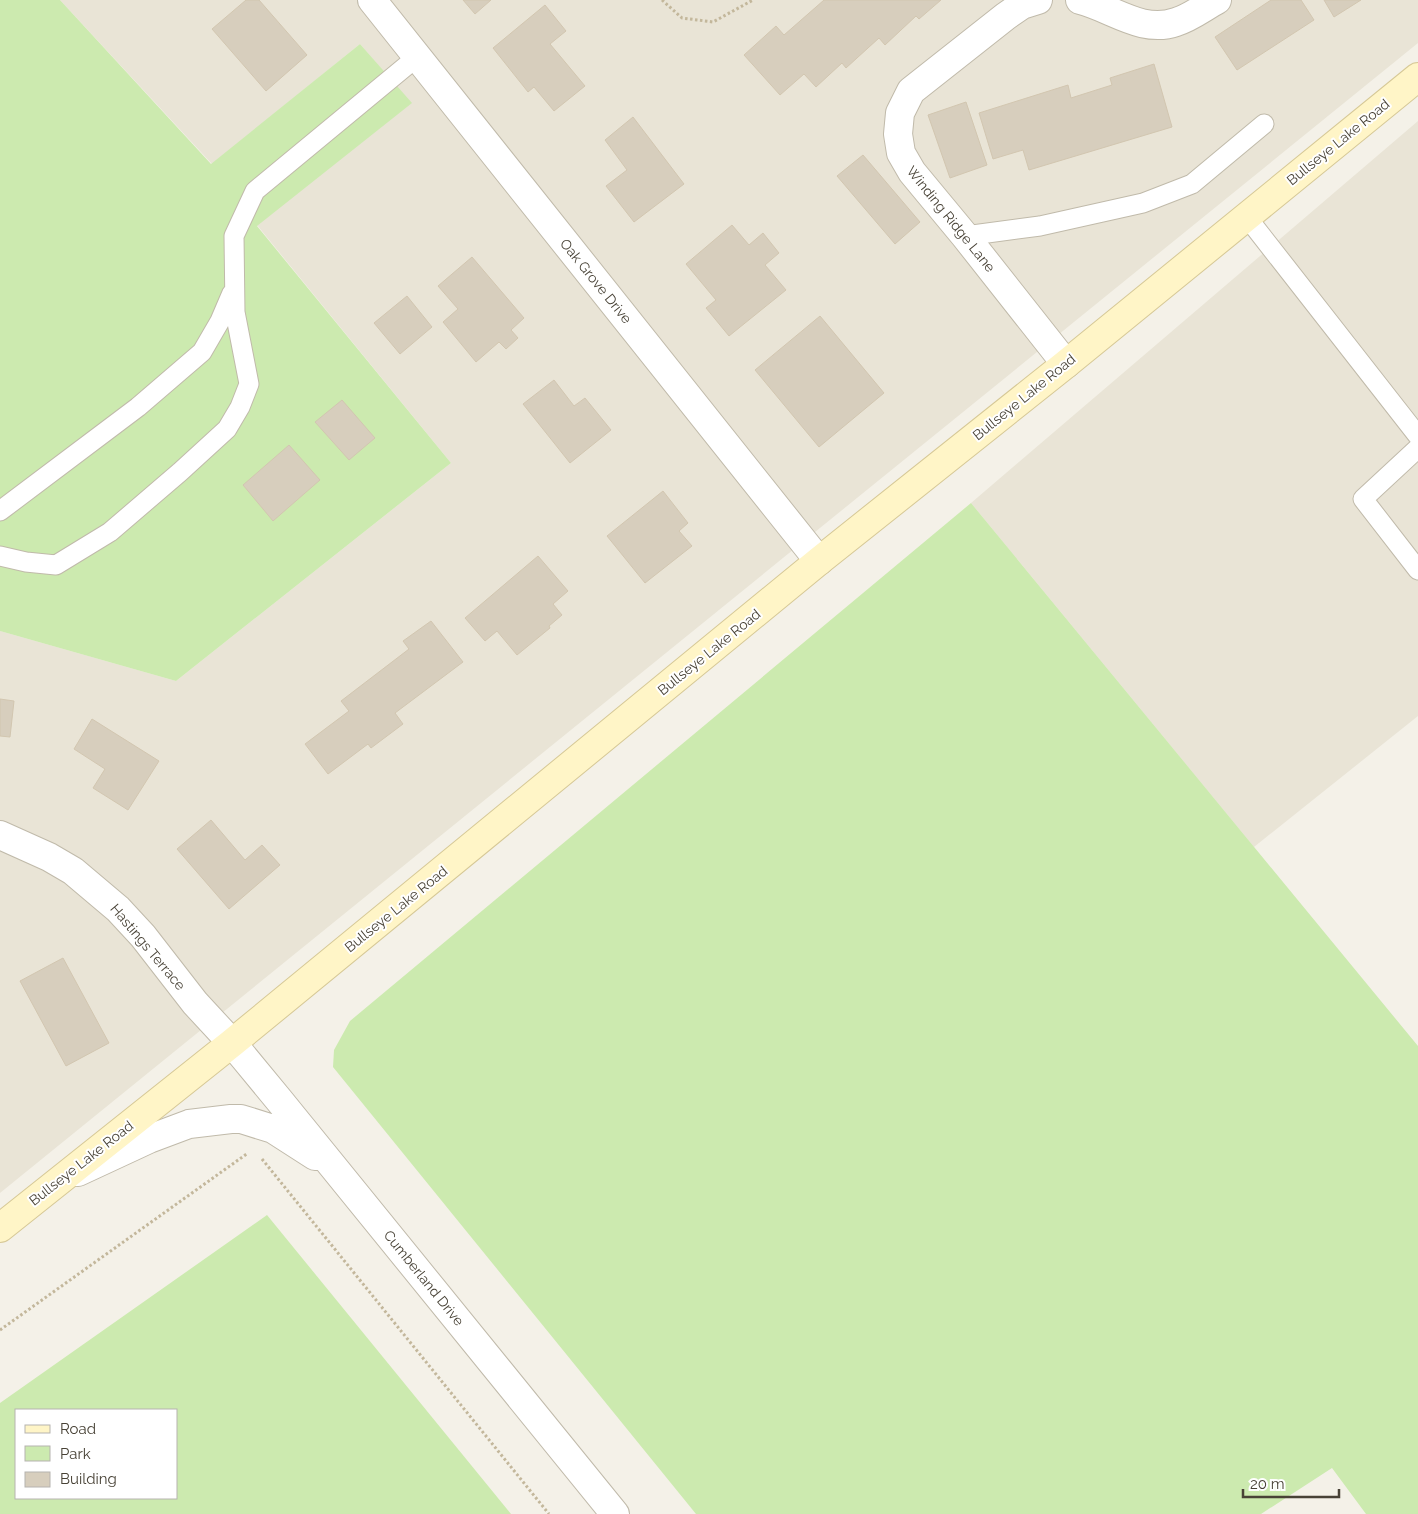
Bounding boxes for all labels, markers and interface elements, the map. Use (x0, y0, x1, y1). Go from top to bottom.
street label: Bullseye Lake Road (1283, 96, 1393, 188)
street label: Winding Ridge Lane (903, 163, 999, 275)
street label: Oak Grove Drive (557, 235, 635, 327)
street label: Bullseye Lake Road (969, 351, 1079, 443)
street label: Bullseye Lake Road (654, 606, 764, 698)
street label: Bullseye Lake Road (341, 863, 451, 955)
street label: Hastings Terrace (107, 901, 189, 993)
street label: Bullseye Lake Road (26, 1117, 136, 1209)
street label: Cumberland Drive (381, 1227, 467, 1329)
legend (15, 1409, 178, 1499)
text: Road (60, 1420, 96, 1438)
text: Park (60, 1445, 91, 1463)
scale bar (1243, 1466, 1339, 1498)
text: Building (60, 1470, 117, 1488)
text: 20 m (1250, 1475, 1285, 1493)

